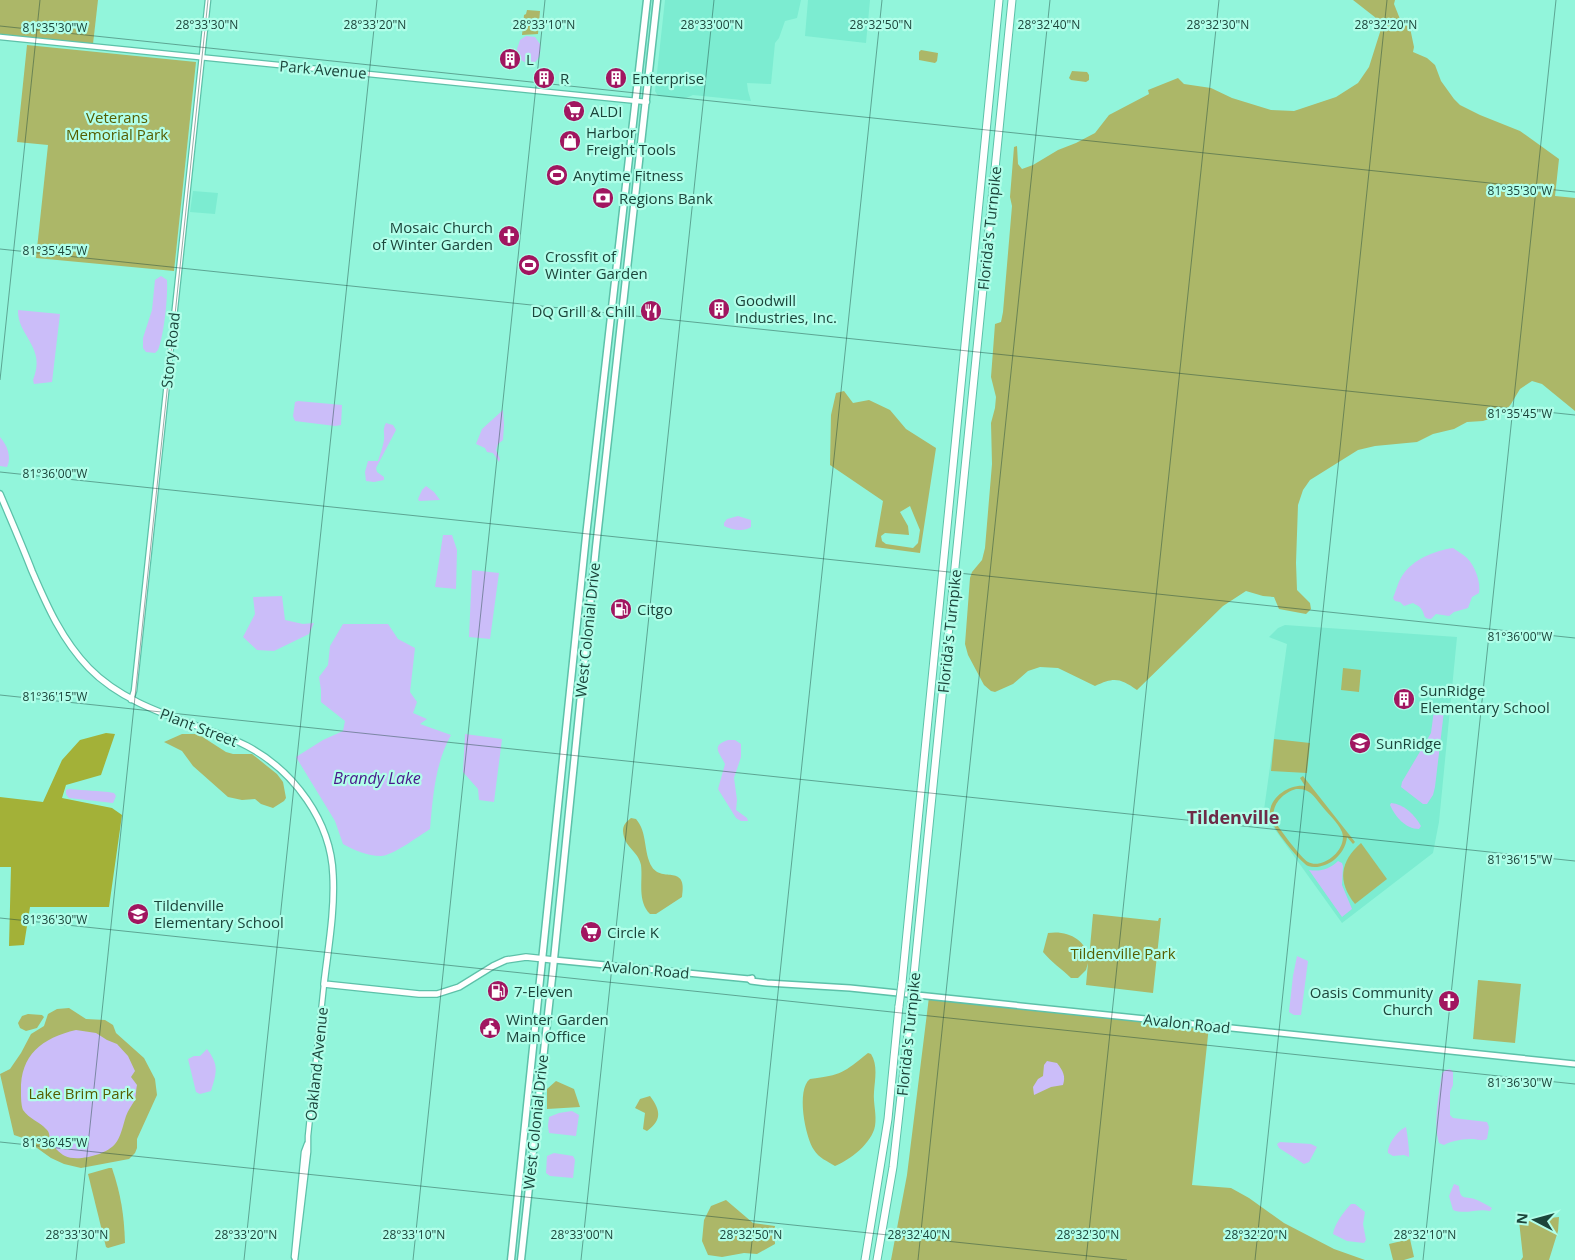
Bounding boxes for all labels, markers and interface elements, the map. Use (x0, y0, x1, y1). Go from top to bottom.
text: 28°33'30"N (176, 16, 238, 33)
text: 28°33'20"N (344, 16, 406, 33)
text: 28°33'10"N (513, 16, 575, 33)
text: 28°33'00"N (681, 16, 743, 33)
text: 28°32'50"N (850, 16, 912, 33)
text: 28°32'40"N (1018, 16, 1080, 33)
text: 28°32'30"N (1187, 16, 1249, 33)
text: 28°32'20"N (1355, 16, 1417, 33)
text: 81°35'30"W (23, 19, 87, 36)
building icon: L (498, 47, 522, 71)
place label: L (526, 49, 534, 69)
street label: Park Avenue (279, 55, 367, 83)
building icon: R (532, 66, 556, 90)
building icon: Enterprise (604, 66, 628, 90)
place label: R (560, 68, 570, 88)
place label: Enterprise (632, 68, 704, 88)
supermarket icon: ALDI (562, 99, 586, 123)
place label: ALDI (590, 101, 622, 121)
park label: Veterans Memorial Park (66, 107, 168, 144)
place label: Harbor Freight Tools (586, 122, 676, 159)
shop icon: Harbor Freight Tools (558, 129, 582, 153)
sports icon: Anytime Fitness (545, 163, 569, 187)
place label: Anytime Fitness (573, 165, 683, 185)
street label: Florida's Turnpike (973, 165, 1005, 291)
text: 81°35'30"W (1488, 182, 1552, 199)
bank icon: Regions Bank (591, 186, 615, 210)
place label: Regions Bank (619, 188, 713, 208)
place label: Mosaic Church of Winter Garden (372, 217, 493, 254)
church icon: Mosaic Church of Winter Garden (497, 224, 521, 248)
text: 81°35'45"W (23, 242, 87, 259)
place label: Crossfit of Winter Garden (545, 246, 648, 283)
sports icon: Crossfit of Winter Garden (517, 253, 541, 277)
place label: Goodwill Industries, Inc. (735, 290, 837, 327)
building icon: Goodwill Industries, Inc. (707, 297, 731, 321)
restaurant icon: DQ Grill & Chill (639, 299, 663, 323)
place label: DQ Grill & Chill (531, 301, 635, 321)
street label: Story Road (156, 311, 184, 389)
text: 81°35'45"W (1488, 405, 1552, 422)
text: 81°36'00"W (23, 465, 87, 482)
street label: West Colonial Drive (570, 561, 604, 699)
street label: Florida's Turnpike (933, 568, 965, 694)
fuel station icon: Citgo (609, 597, 633, 621)
place label: Citgo (637, 599, 673, 619)
text: 81°36'00"W (1488, 628, 1552, 645)
place label: SunRidge Elementary School (1420, 680, 1550, 717)
building icon: SunRidge Elementary School (1392, 687, 1416, 711)
text: 81°36'15"W (23, 688, 87, 705)
street label: Plant Street (157, 703, 241, 751)
school or university icon: SunRidge (1348, 731, 1372, 755)
place label: SunRidge (1376, 733, 1441, 753)
water label: Brandy Lake (333, 767, 421, 789)
district label: Tildenville (1187, 805, 1279, 829)
text: 81°36'15"W (1488, 851, 1552, 868)
place label: Tildenville Elementary School (154, 895, 284, 932)
school or university icon: Tildenville Elementary School (126, 902, 150, 926)
text: 81°36'30"W (23, 911, 87, 928)
supermarket icon: Circle K (579, 920, 603, 944)
place label: Circle K (607, 922, 660, 942)
park label: Tildenville Park (1070, 943, 1176, 963)
street label: Avalon Road (602, 955, 690, 983)
street label: Florida's Turnpike (892, 971, 924, 1097)
fuel station icon: 7-Eleven (486, 979, 510, 1003)
place label: 7-Eleven (514, 981, 573, 1001)
place label: Oasis Community Church (1310, 982, 1433, 1019)
church icon: Oasis Community Church (1437, 989, 1461, 1013)
street label: Oakland Avenue (300, 1006, 332, 1122)
place label: Winter Garden Main Office (506, 1009, 609, 1046)
street label: Avalon Road (1143, 1009, 1231, 1037)
public building icon: Winter Garden Main Office (478, 1016, 502, 1040)
street label: West Colonial Drive (518, 1053, 552, 1191)
text: 81°36'30"W (1488, 1074, 1552, 1091)
park label: Lake Brim Park (28, 1083, 134, 1103)
text: 81°36'45"W (23, 1134, 87, 1151)
north arrow (1510, 1195, 1560, 1245)
text: N (1512, 1212, 1532, 1225)
text: 28°33'30"N (46, 1226, 108, 1243)
text: 28°33'20"N (215, 1226, 277, 1243)
text: 28°33'10"N (383, 1226, 445, 1243)
text: 28°33'00"N (551, 1226, 613, 1243)
text: 28°32'50"N (720, 1226, 782, 1243)
text: 28°32'40"N (888, 1226, 950, 1243)
text: 28°32'30"N (1057, 1226, 1119, 1243)
text: 28°32'20"N (1225, 1226, 1287, 1243)
text: 28°32'10"N (1394, 1226, 1456, 1243)

